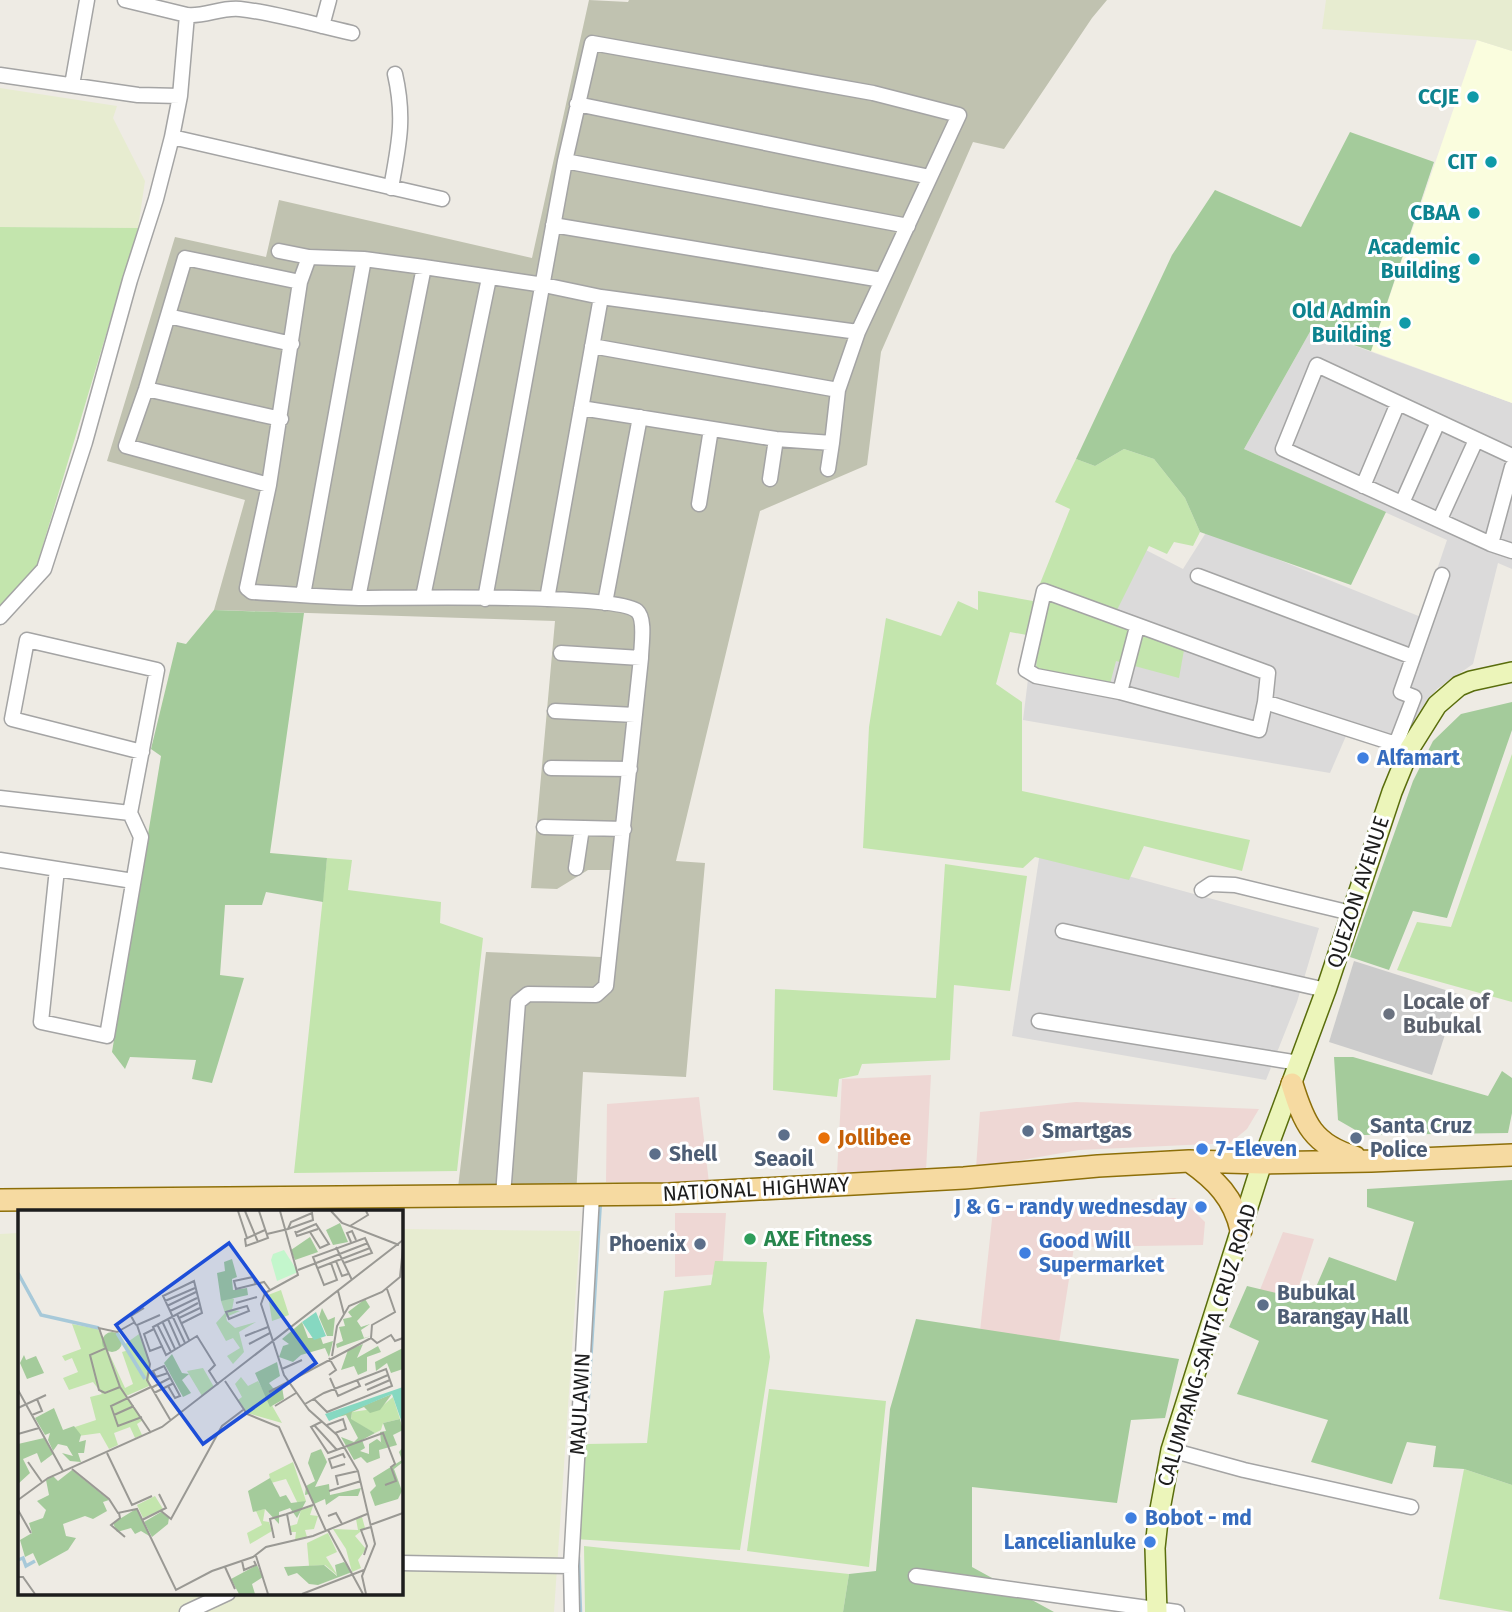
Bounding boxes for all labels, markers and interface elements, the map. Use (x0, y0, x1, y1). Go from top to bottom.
place label: CCJE (1418, 84, 1459, 110)
marker: CCJE (1465, 89, 1481, 105)
place label: CIT (1447, 149, 1478, 175)
marker: CIT (1483, 154, 1499, 170)
place label: CBAA (1410, 200, 1461, 226)
marker: CBAA (1466, 205, 1482, 221)
place label: Academic Building (1367, 234, 1460, 284)
marker: Academic Building (1466, 251, 1482, 267)
place label: Old Admin Building (1292, 298, 1391, 348)
marker: Old Admin Building (1397, 315, 1413, 331)
place label: Alfamart (1376, 745, 1461, 771)
marker: Alfamart (1355, 750, 1371, 766)
street label: QUEZON AVENUE (1321, 813, 1395, 971)
place label: Locale of Bubukal (1403, 989, 1492, 1039)
marker: Locale of Bubukal (1381, 1006, 1397, 1022)
place label: Santa Cruz Police (1370, 1113, 1472, 1163)
place label: Smartgas (1042, 1118, 1132, 1144)
marker: Smartgas (1020, 1123, 1036, 1139)
place label: Jollibee (837, 1125, 911, 1151)
marker: Seaoil (776, 1127, 792, 1143)
marker: Jollibee (816, 1130, 832, 1146)
marker: Santa Cruz Police (1348, 1130, 1364, 1146)
place label: 7-Eleven (1216, 1136, 1297, 1162)
place label: Shell (669, 1141, 718, 1167)
marker: 7-Eleven (1194, 1141, 1210, 1157)
marker: Shell (647, 1146, 663, 1162)
place label: Seaoil (754, 1146, 814, 1172)
street label: NATIONAL HIGHWAY (662, 1171, 851, 1207)
place label: J & G - randy wednesday (953, 1194, 1187, 1220)
marker: J & G - randy wednesday (1193, 1199, 1209, 1215)
street label: CALUMPANG-SANTA CRUZ ROAD (1152, 1201, 1262, 1489)
inset map (18, 1210, 402, 1594)
place label: AXE Fitness (763, 1226, 872, 1252)
place label: Good Will Supermarket (1039, 1228, 1165, 1278)
place label: Phoenix (609, 1231, 686, 1257)
marker: AXE Fitness (742, 1231, 758, 1247)
marker: Phoenix (692, 1236, 708, 1252)
marker: Good Will Supermarket (1017, 1245, 1033, 1261)
place label: Bubukal Barangay Hall (1277, 1280, 1409, 1330)
marker: Bubukal Barangay Hall (1255, 1297, 1271, 1313)
street label: MAULAWIN (564, 1352, 596, 1456)
place label: Bobot - md (1145, 1505, 1252, 1531)
marker: Bobot - md (1123, 1510, 1139, 1526)
place label: Lancelianluke (1004, 1529, 1136, 1555)
marker: Lancelianluke (1142, 1534, 1158, 1550)

